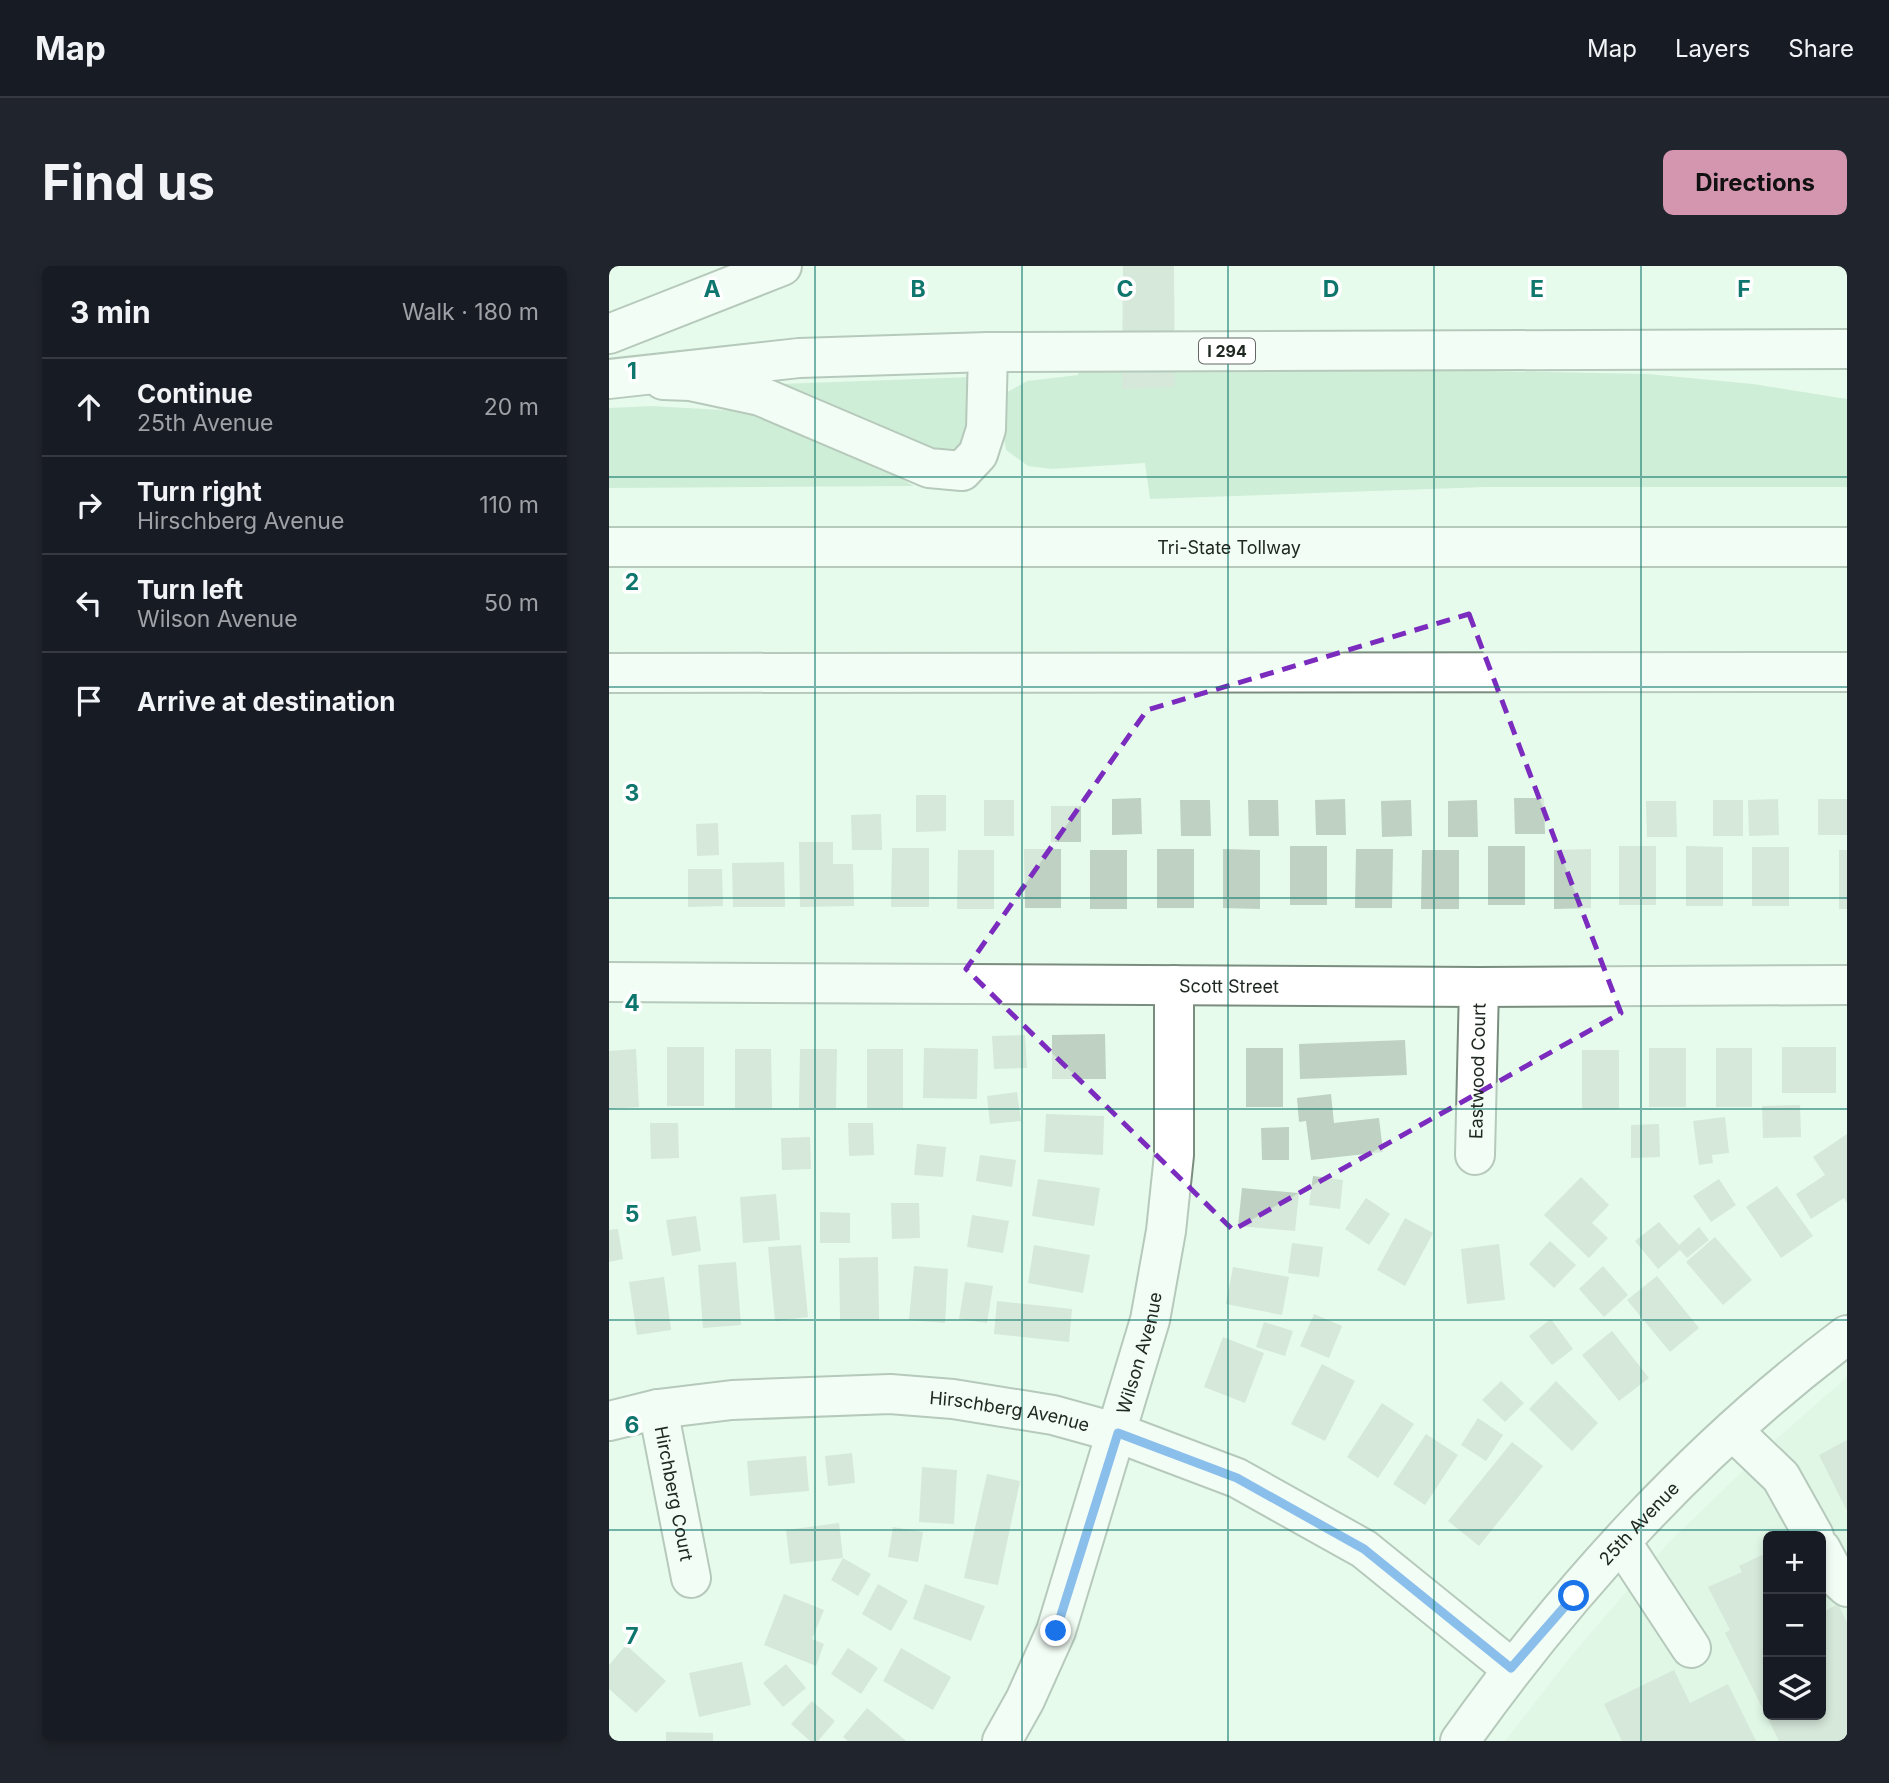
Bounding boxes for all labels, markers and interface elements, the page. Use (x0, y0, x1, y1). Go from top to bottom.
text: Map (35, 28, 106, 68)
text: Map (1587, 34, 1637, 63)
text: Layers (1675, 34, 1750, 63)
text: Share (1788, 34, 1854, 63)
button: Directions (1663, 150, 1847, 215)
text: Find us (42, 153, 215, 212)
text: A (703, 275, 721, 303)
text: B (910, 275, 926, 303)
text: C (1116, 275, 1134, 303)
text: D (1323, 275, 1339, 303)
text: E (1530, 275, 1544, 303)
text: F (1737, 275, 1751, 303)
text: 3 min (70, 294, 151, 330)
text: Walk · 180 m (402, 298, 539, 326)
road number: I 294 (1199, 338, 1255, 363)
text: 1 (627, 357, 637, 385)
text: Continue (137, 378, 253, 409)
icon: ahead (70, 388, 108, 426)
text: 20 m (484, 393, 539, 421)
text: 25th Avenue (137, 409, 273, 437)
text: Turn right (137, 476, 262, 507)
icon: right (70, 486, 108, 524)
text: 110 m (479, 491, 539, 519)
text: Hirschberg Avenue (137, 507, 344, 535)
street label: Tri-State Tollway (1157, 537, 1301, 558)
text: 2 (625, 568, 639, 596)
text: Turn left (137, 574, 243, 605)
icon: left (70, 584, 108, 622)
text: 50 m (484, 589, 539, 617)
text: Wilson Avenue (137, 605, 298, 633)
icon: arrive (70, 682, 108, 720)
text: Arrive at destination (137, 686, 396, 717)
text: 3 (625, 779, 639, 807)
street label: Scott Street (1179, 975, 1279, 996)
text: 4 (624, 989, 640, 1017)
street label: Eastwood Court (1465, 1003, 1489, 1139)
text: 5 (625, 1200, 639, 1228)
street label: Wilson Avenue (1112, 1290, 1165, 1416)
street label: Hirschberg Avenue (929, 1387, 1092, 1435)
text: 6 (625, 1411, 639, 1439)
street label: Hirchberg Court (651, 1424, 698, 1563)
street label: 25th Avenue (1594, 1477, 1683, 1569)
map controls (1763, 1531, 1826, 1720)
button: + (1763, 1531, 1826, 1594)
route start (1558, 1580, 1589, 1611)
button: − (1763, 1594, 1826, 1657)
route end (1040, 1615, 1071, 1646)
text: 7 (625, 1622, 639, 1650)
button: layers (1763, 1657, 1826, 1720)

